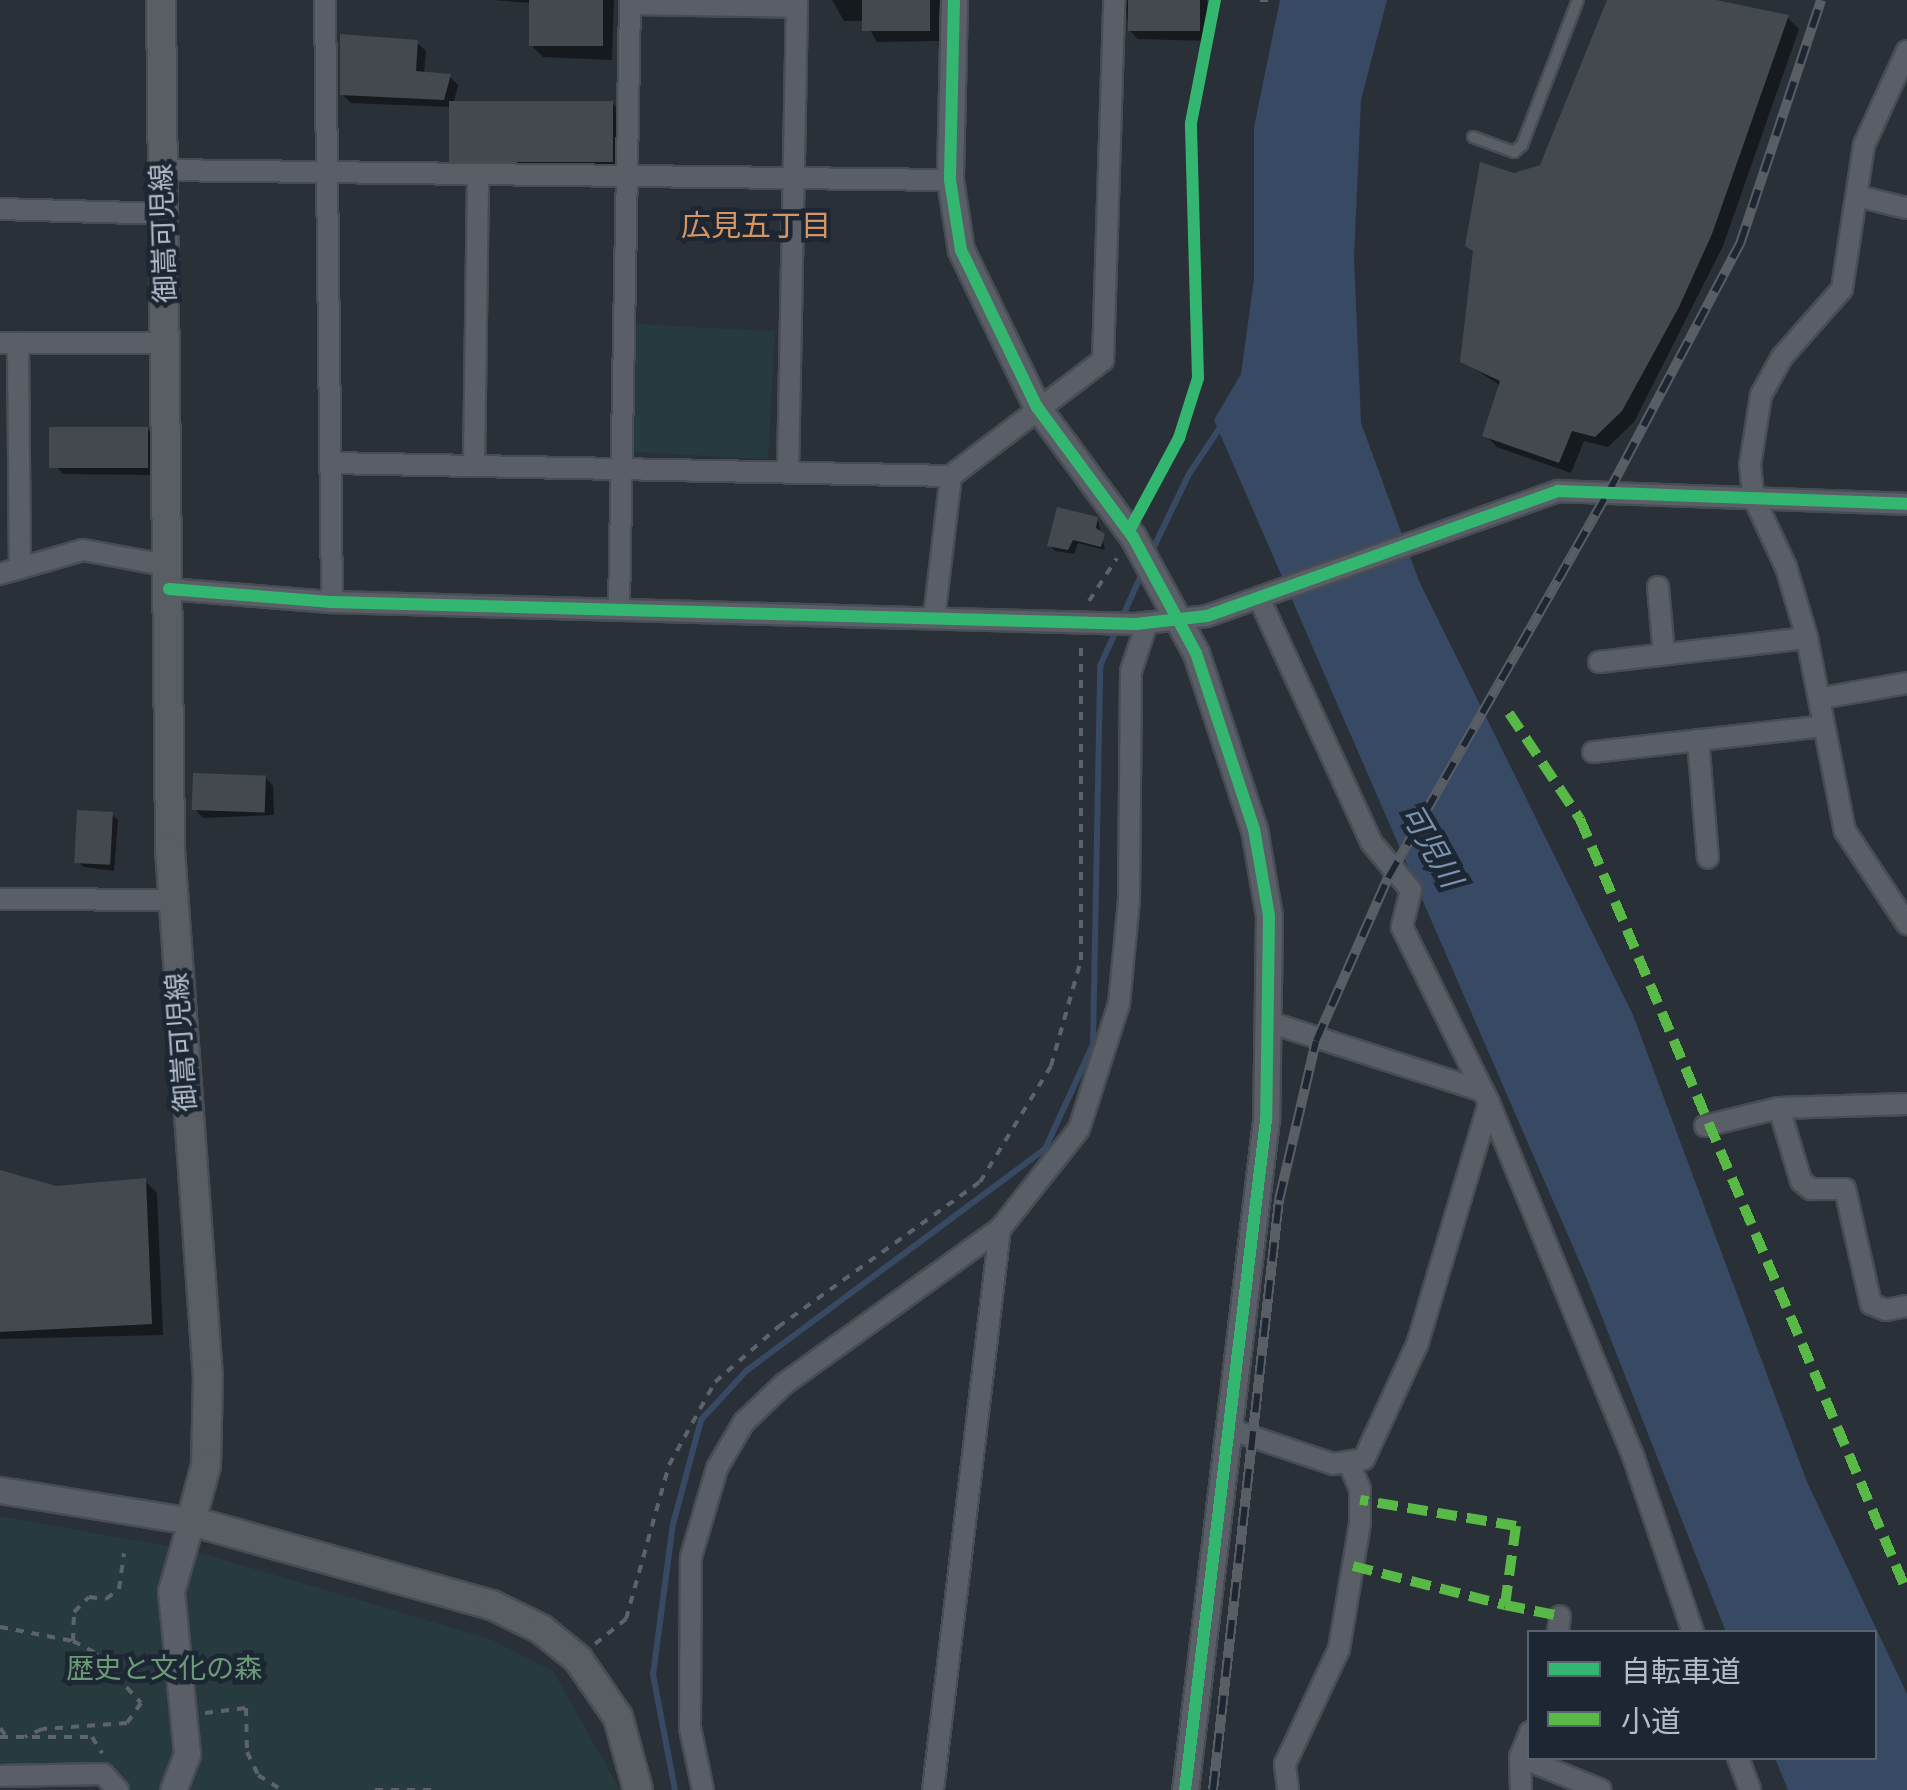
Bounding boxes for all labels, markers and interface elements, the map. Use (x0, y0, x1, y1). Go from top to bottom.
street label: 御嵩可児線 (145, 162, 183, 304)
district label: 広見五丁目 (681, 208, 831, 244)
water label: 可児川 (1393, 798, 1469, 894)
street label: 御嵩可児線 (160, 971, 204, 1113)
legend (1527, 1630, 1877, 1760)
park label: 歴史と文化の森 (66, 1652, 262, 1686)
text: 自転車道 (1621, 1655, 1741, 1688)
text: 小道 (1621, 1705, 1681, 1738)

